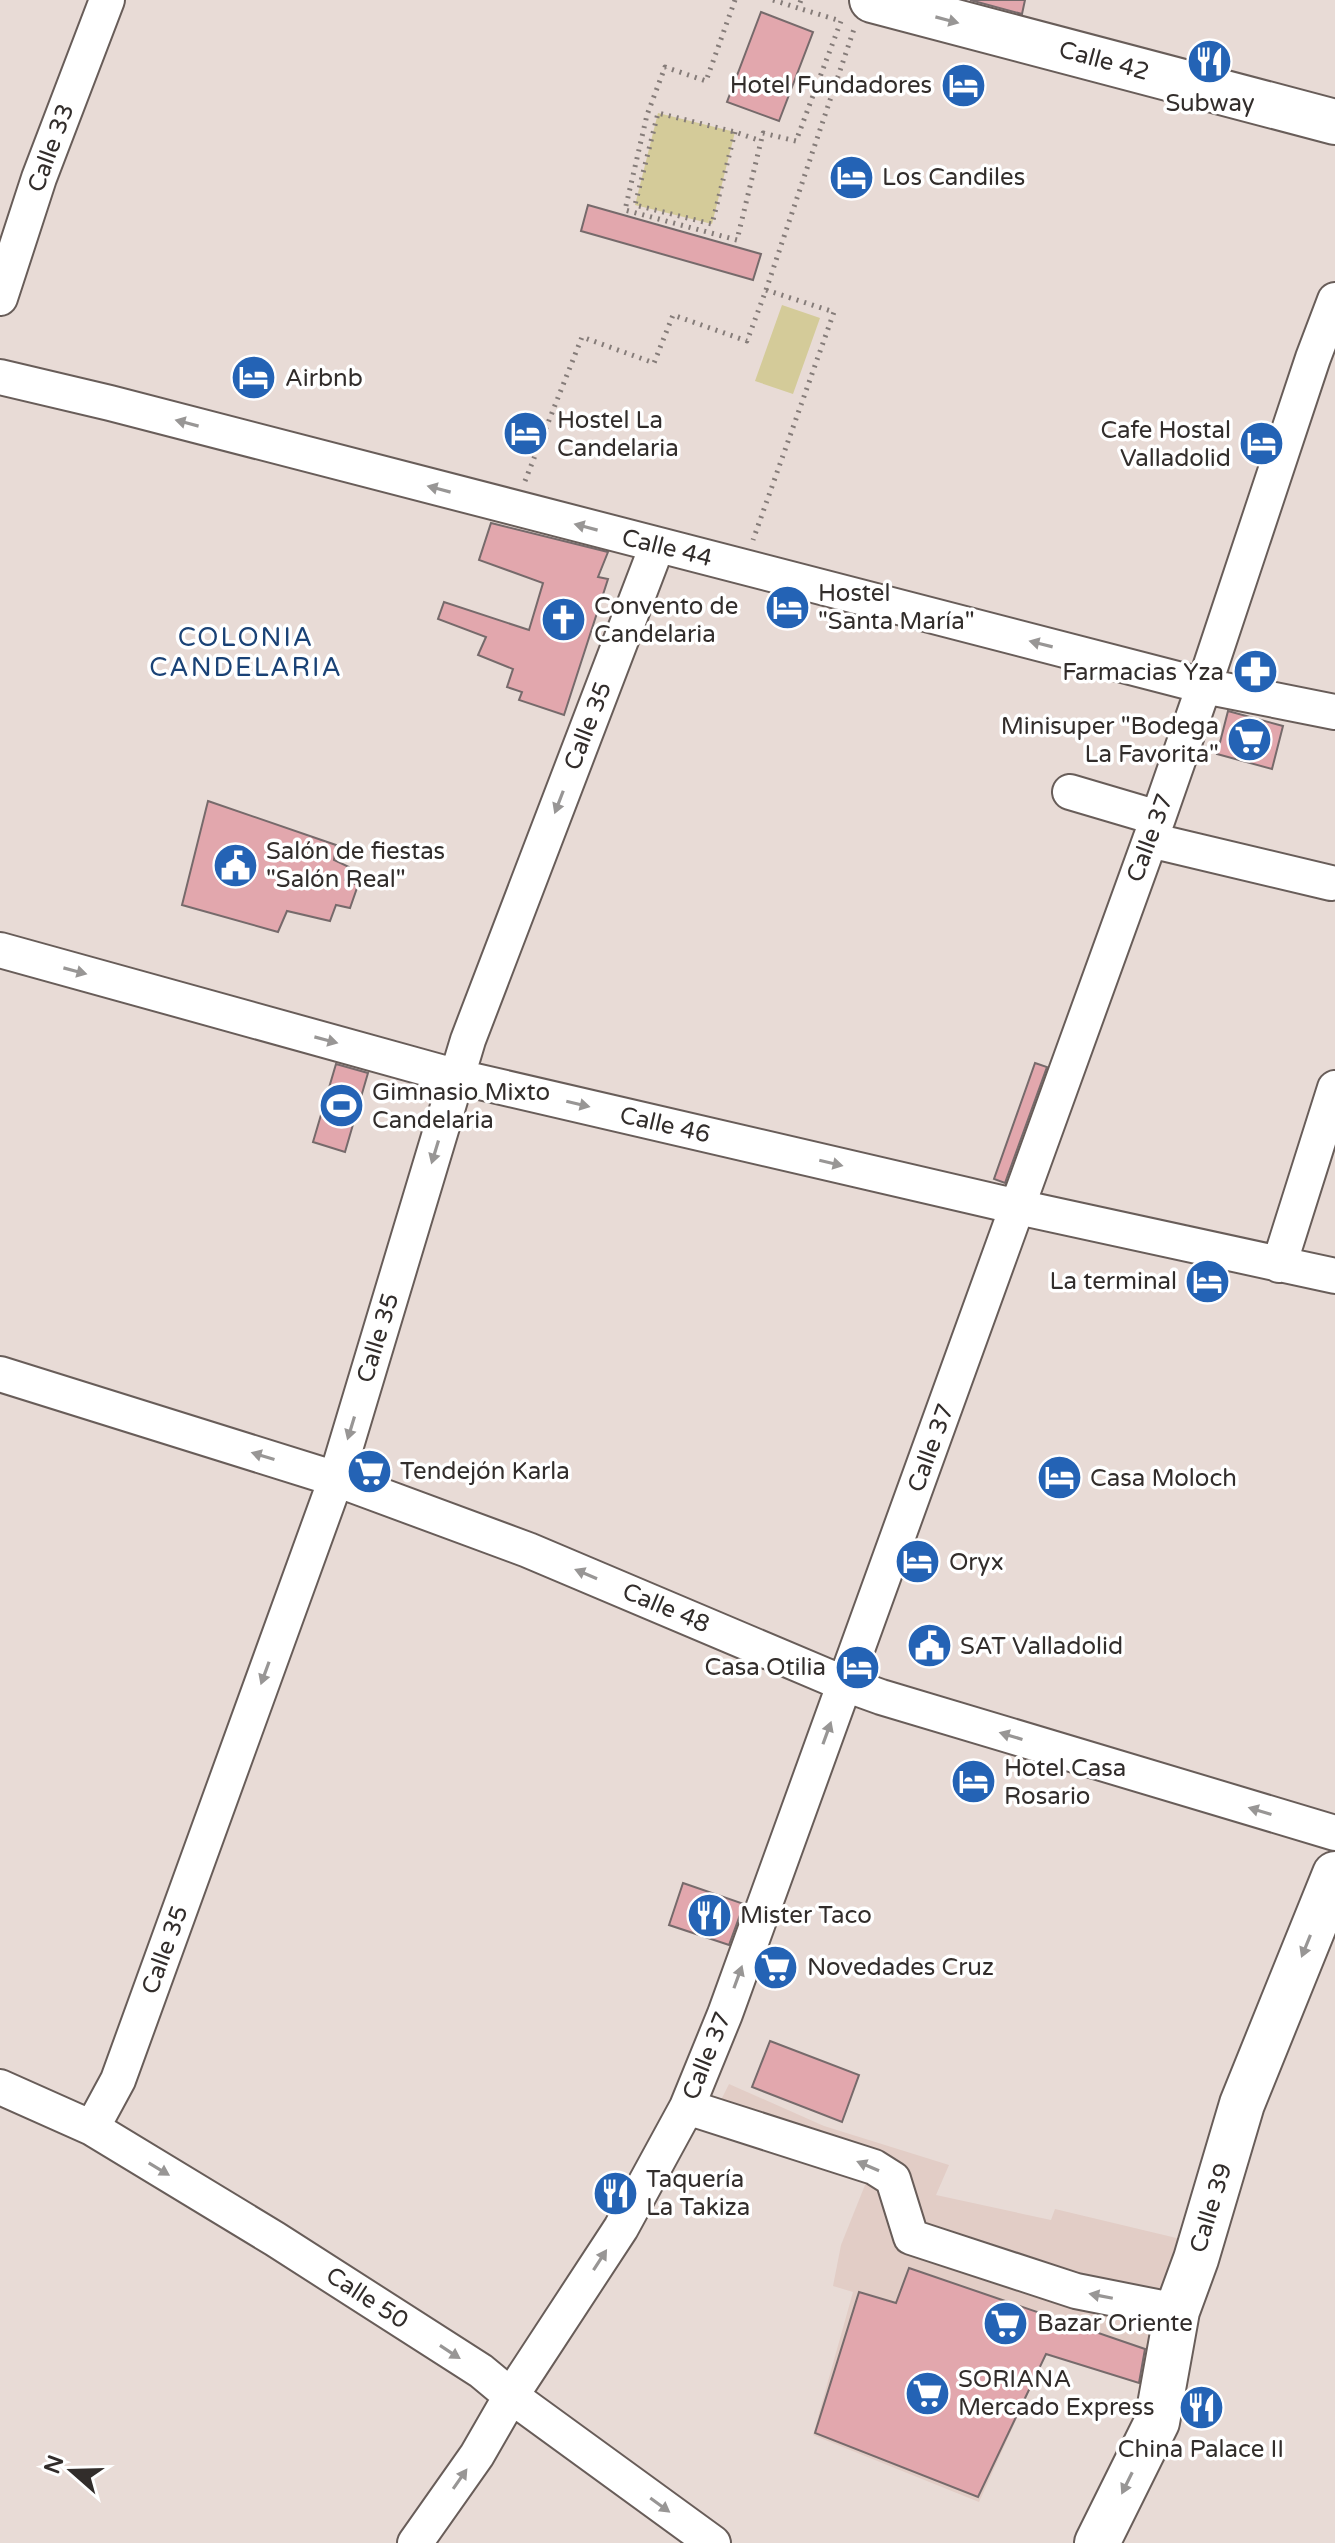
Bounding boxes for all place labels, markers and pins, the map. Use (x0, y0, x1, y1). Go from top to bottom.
restaurant icon: Subway (1186, 37, 1234, 85)
hotel icon: Hotel Fundadores (939, 61, 987, 109)
place label: Hotel Fundadores (730, 71, 932, 100)
place label: Subway (1165, 89, 1255, 118)
hotel icon: Los Candiles (827, 153, 875, 201)
place label: Los Candiles (882, 163, 1025, 192)
hotel icon: Airbnb (230, 354, 278, 402)
place label: Airbnb (285, 364, 363, 393)
place label: Hostel La Candelaria (557, 406, 679, 463)
hotel icon: Hostel La Candelaria (502, 410, 550, 458)
place label: Cafe Hostal Valladolid (1100, 416, 1231, 473)
hotel icon: Cafe Hostal Valladolid (1238, 420, 1286, 468)
place label: Hostel "Santa María" (818, 579, 975, 636)
hotel icon: Hostel "Santa María" (763, 583, 811, 631)
place label: Convento de Candelaria (594, 592, 738, 649)
church icon: Convento de Candelaria (539, 596, 587, 644)
pharmacy icon: Farmacias Yza (1231, 648, 1279, 696)
place label: Farmacias Yza (1062, 658, 1224, 687)
place label: Minisuper "Bodega La Favorita" (1001, 712, 1219, 769)
supermarket icon: Minisuper "Bodega La Favorita" (1226, 716, 1274, 764)
place label: Salón de fiestas "Salón Real" (266, 837, 445, 894)
public building icon: Salón de fiestas "Salón Real" (211, 841, 259, 889)
place label: Gimnasio Mixto Candelaria (372, 1078, 550, 1135)
sports icon: Gimnasio Mixto Candelaria (317, 1082, 365, 1130)
hotel icon: La terminal (1184, 1257, 1232, 1305)
place label: La terminal (1050, 1267, 1177, 1296)
supermarket icon: Tendejón Karla (345, 1447, 393, 1495)
hotel icon: Casa Moloch (1035, 1454, 1083, 1502)
place label: Tendejón Karla (400, 1457, 570, 1486)
place label: Casa Moloch (1090, 1464, 1237, 1493)
hotel icon: Oryx (894, 1538, 942, 1586)
place label: Oryx (949, 1548, 1004, 1577)
public building icon: SAT Valladolid (905, 1622, 953, 1670)
place label: SAT Valladolid (960, 1632, 1123, 1661)
hotel icon: Casa Otilia (833, 1643, 881, 1691)
place label: Casa Otilia (705, 1653, 826, 1682)
place label: Hotel Casa Rosario (1004, 1754, 1126, 1811)
hotel icon: Hotel Casa Rosario (949, 1758, 997, 1806)
restaurant icon: Mister Taco (685, 1891, 733, 1939)
place label: Mister Taco (740, 1901, 872, 1930)
supermarket icon: Novedades Cruz (752, 1943, 800, 1991)
place label: Novedades Cruz (807, 1953, 994, 1982)
place label: Taquería La Takiza (646, 2165, 750, 2222)
restaurant icon: Taquería La Takiza (591, 2169, 639, 2217)
supermarket icon: Bazar Oriente (982, 2299, 1030, 2347)
place label: Bazar Oriente (1037, 2309, 1193, 2338)
place label: SORIANA Mercado Express (958, 2365, 1154, 2422)
supermarket icon: SORIANA Mercado Express (903, 2369, 951, 2417)
restaurant icon: China Palace II (1177, 2383, 1225, 2431)
place label: China Palace II (1118, 2435, 1284, 2464)

